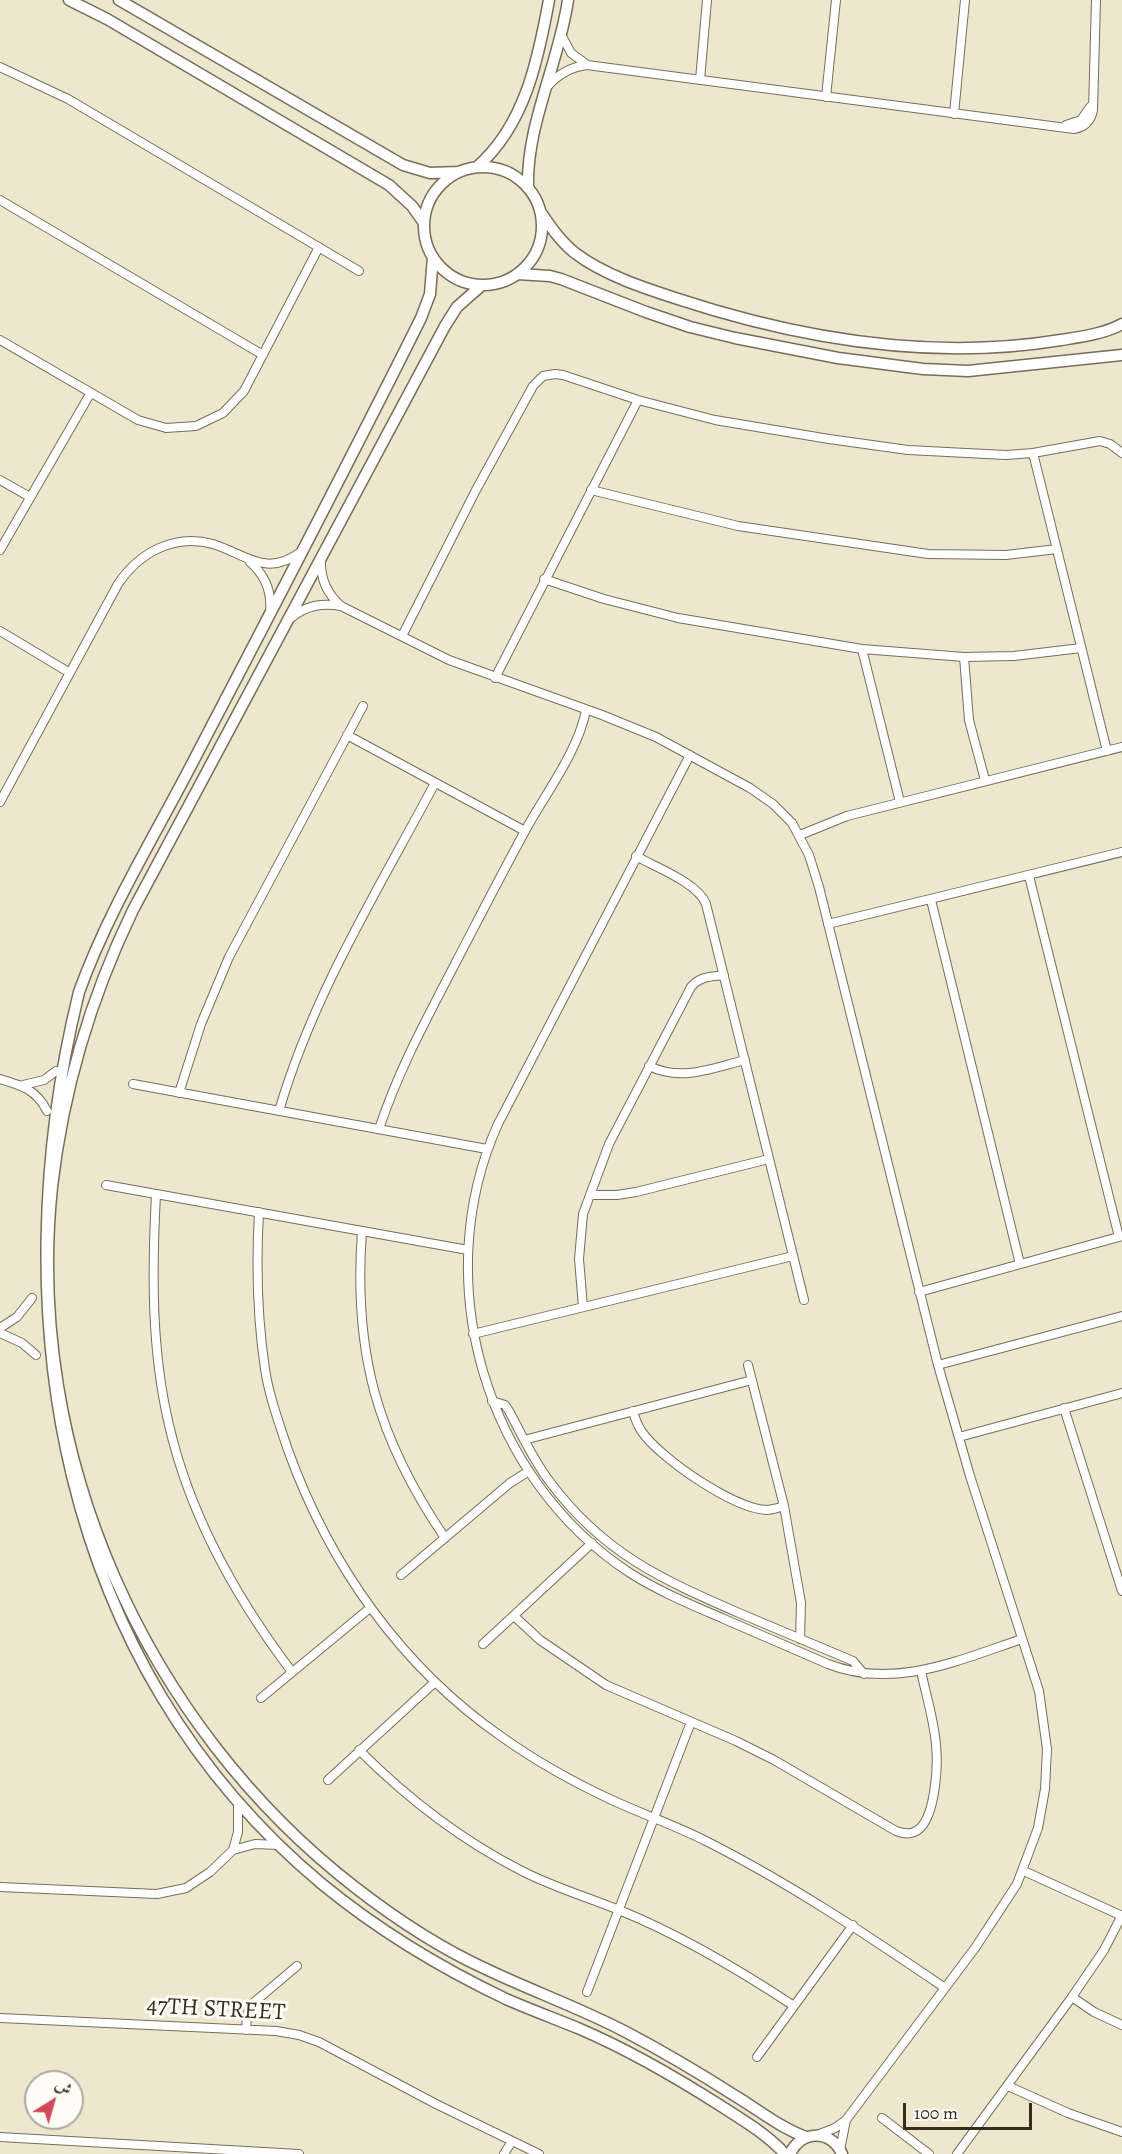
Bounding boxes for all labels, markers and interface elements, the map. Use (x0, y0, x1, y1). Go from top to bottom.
street label: 47TH STREET (146, 1992, 286, 2028)
north arrow (24, 2070, 84, 2130)
text: ش (51, 2074, 77, 2101)
scale bar (906, 2091, 1035, 2129)
text: 100 m (914, 2101, 958, 2125)

